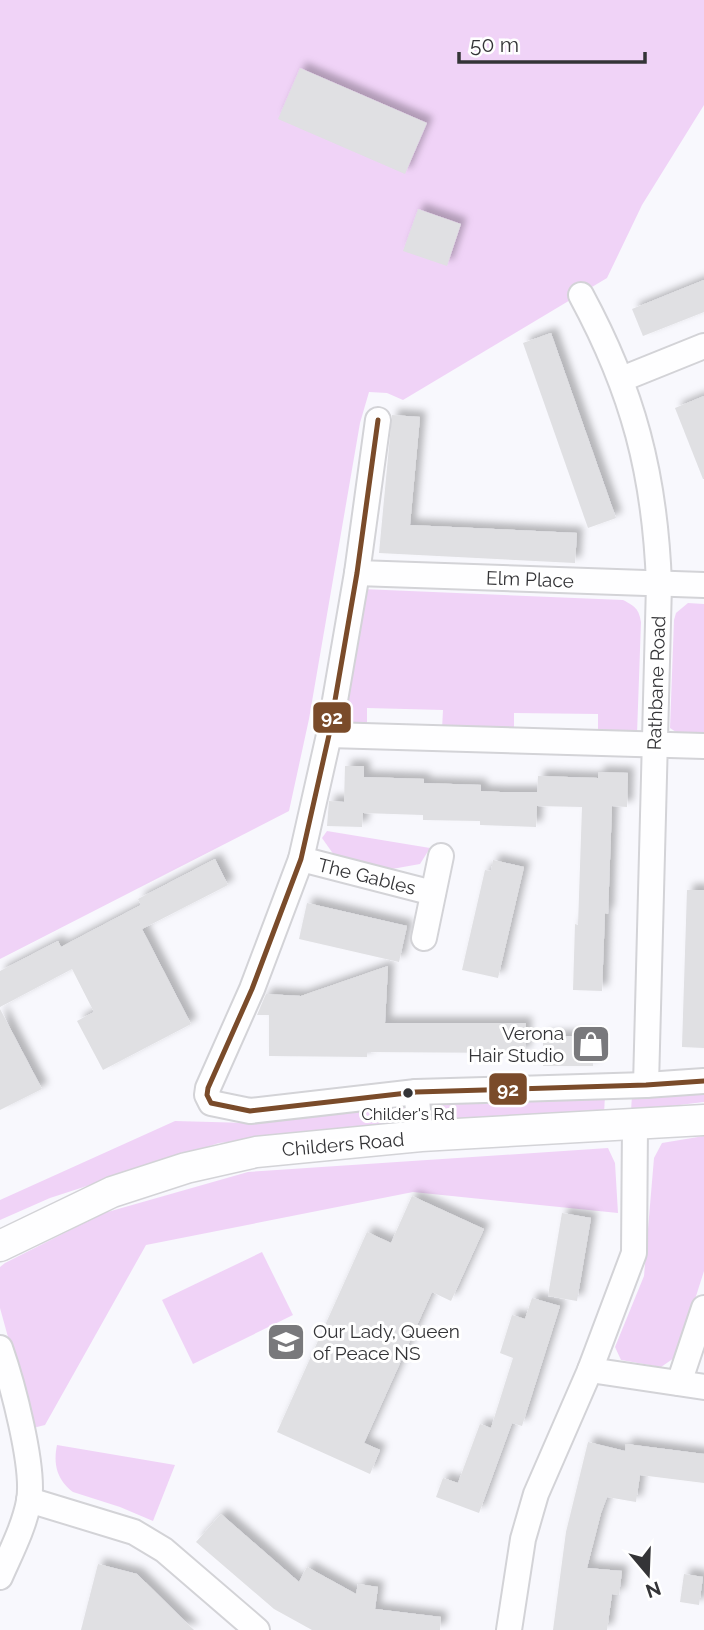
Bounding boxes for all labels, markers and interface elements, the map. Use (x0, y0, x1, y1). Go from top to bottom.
scale bar (459, 21, 644, 65)
text: 50 m (470, 32, 519, 57)
street label: Elm Place (486, 566, 574, 592)
street label: Rathbane Road (643, 615, 669, 751)
line badge: 92 (312, 701, 352, 734)
text: 92 (321, 706, 343, 728)
street label: The Gables (316, 853, 418, 899)
place label: Verona Hair Studio (468, 1022, 564, 1066)
shop icon: Verona Hair Studio (570, 1023, 612, 1065)
line badge: 92 (488, 1072, 528, 1106)
text: 92 (497, 1078, 519, 1100)
marker: Childer's Rd (401, 1086, 415, 1100)
place label: Childer's Rd (361, 1104, 455, 1124)
street label: Childers Road (281, 1128, 405, 1160)
place label: Our Lady, Queen of Peace NS (313, 1320, 460, 1364)
school or university icon: Our Lady, Queen of Peace NS (265, 1321, 307, 1363)
north arrow (613, 1539, 683, 1609)
text: N (643, 1577, 664, 1603)

